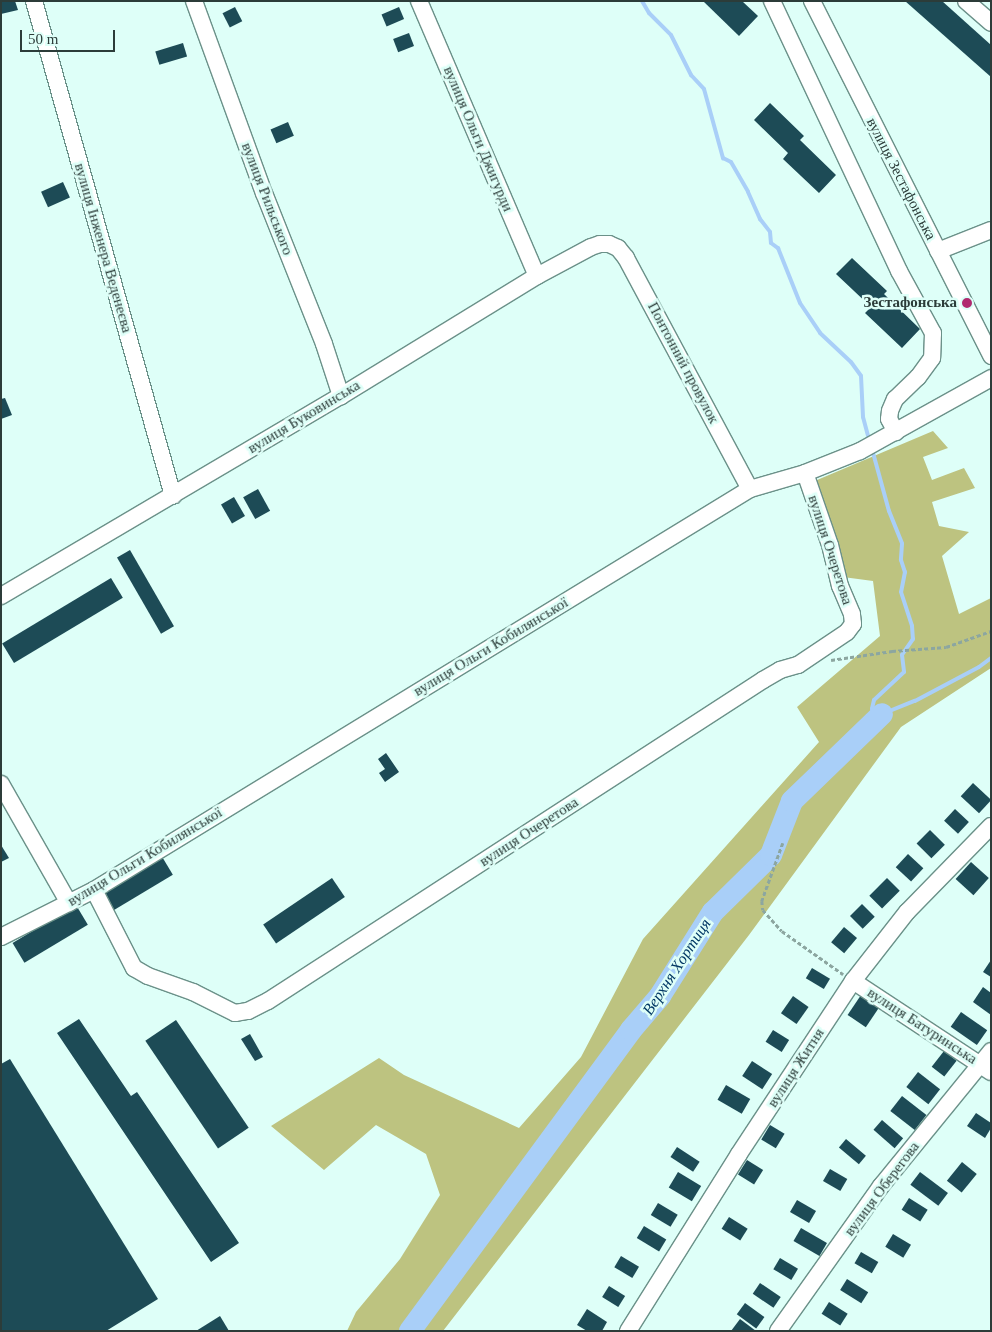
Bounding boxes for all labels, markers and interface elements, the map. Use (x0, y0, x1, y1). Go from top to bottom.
scale bar (22, 20, 118, 52)
text: 50 m (28, 31, 58, 47)
street label: вулиця Ольги Джигурди (439, 64, 517, 214)
street label: вулиця Зестафонська (862, 115, 940, 243)
street label: вулиця Рильського (237, 140, 297, 258)
street label: вулиця Інженера Веденеєва (70, 161, 136, 335)
place label: Зестафонська (864, 294, 957, 312)
marker: Зестафонська (961, 297, 973, 309)
street label: Понтонний провулок (643, 299, 723, 427)
street label: вулиця Буковинська (245, 376, 363, 458)
street label: вулиця Очеретова (804, 493, 856, 607)
street label: вулиця Ольги Кобилянської (410, 594, 572, 700)
street label: вулиця Очеретова (476, 793, 582, 871)
street label: вулиця Ольги Кобилянської (64, 804, 226, 910)
water label: Верхня Хортиця (639, 915, 715, 1019)
street label: вулиця Батуринська (864, 984, 980, 1068)
street label: вулиця Житня (764, 1025, 828, 1111)
street label: вулиця Оберегова (841, 1138, 923, 1240)

